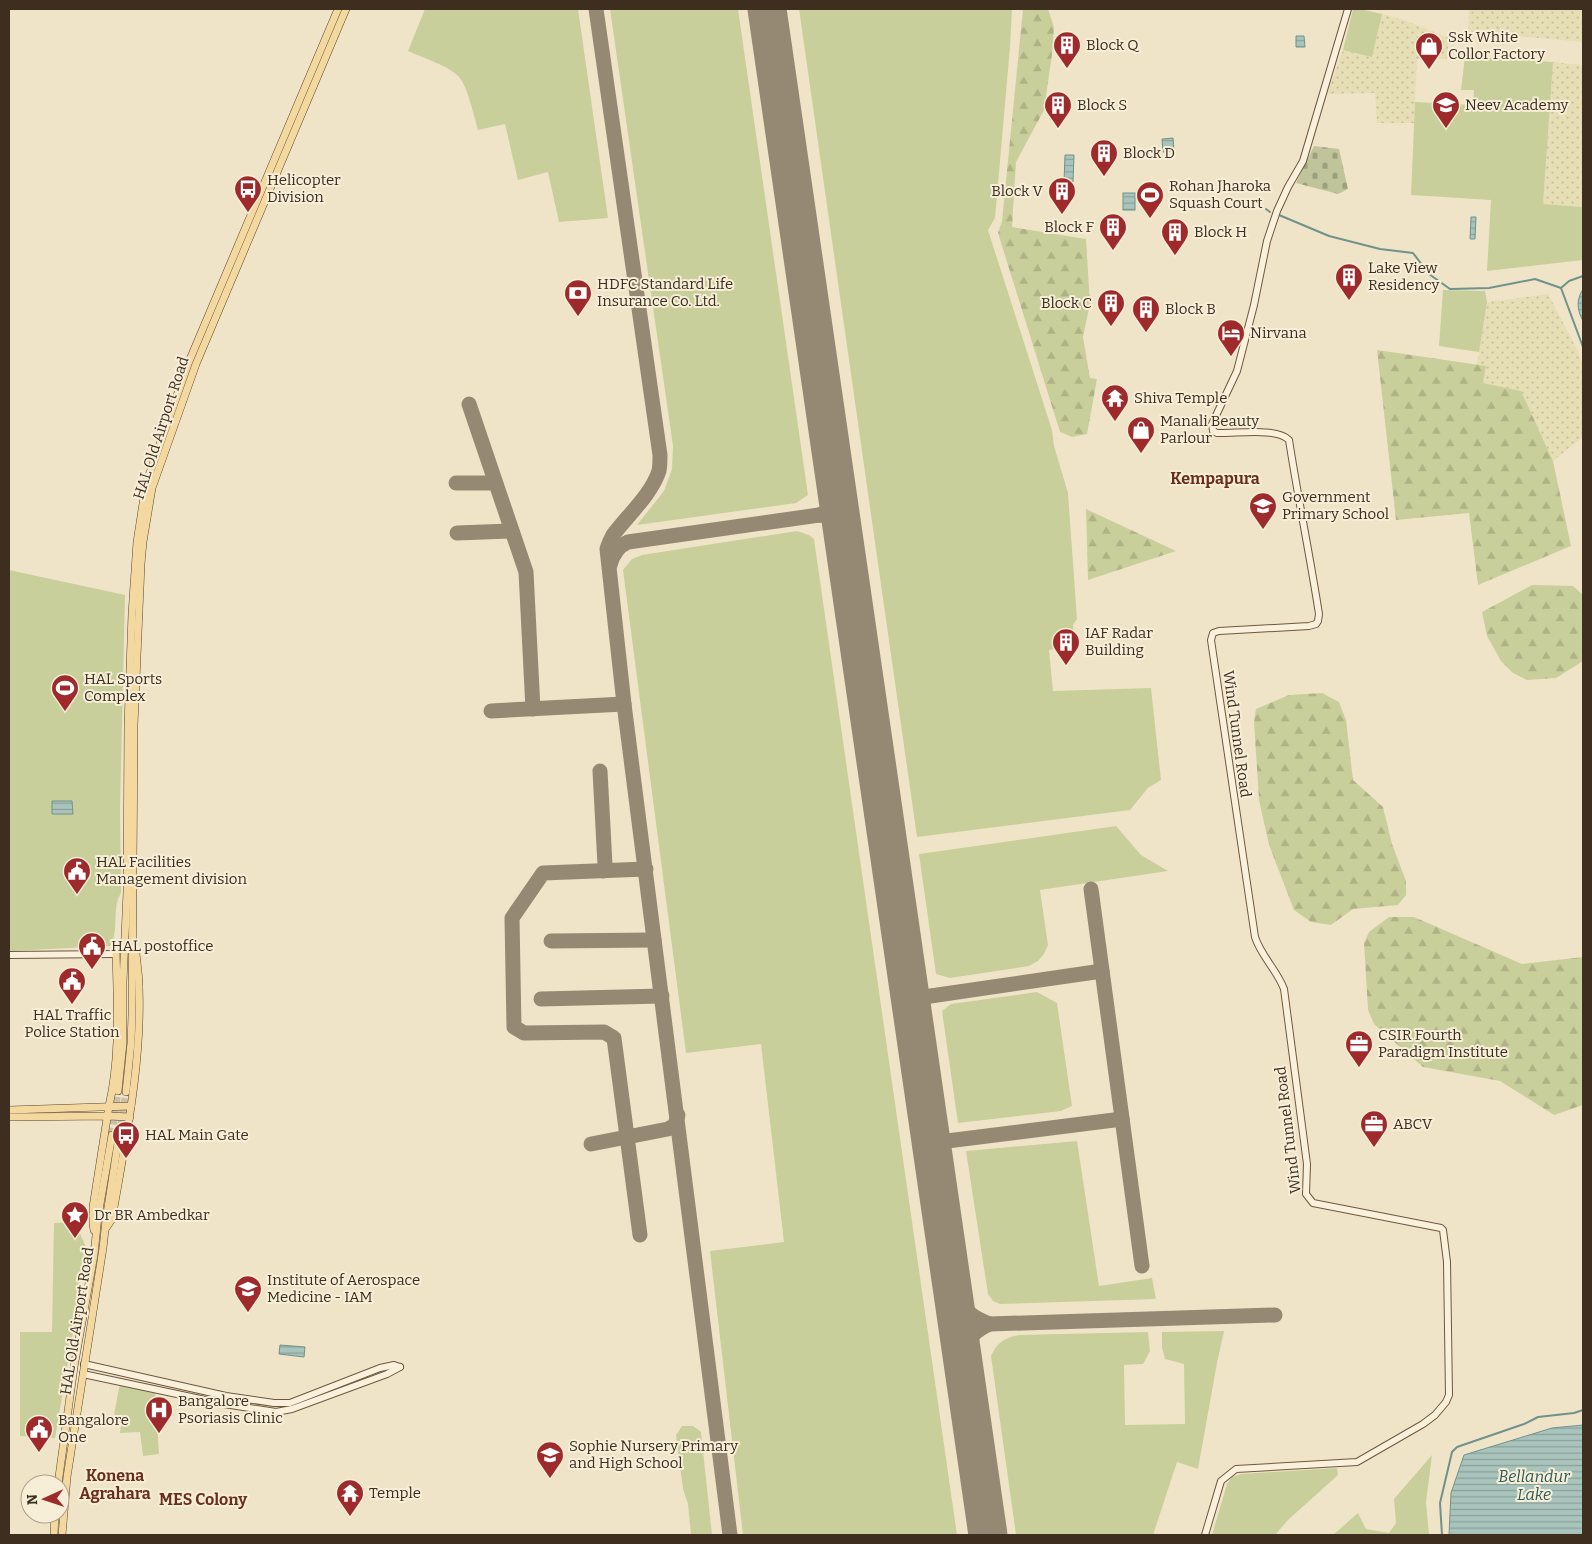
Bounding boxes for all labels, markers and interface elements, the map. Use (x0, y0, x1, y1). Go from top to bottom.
place label: Ssk White Collor Factory (1448, 28, 1545, 63)
building icon: Block Q (1052, 30, 1082, 69)
shop icon: Ssk White Collor Factory (1414, 31, 1444, 70)
place label: Block Q (1086, 36, 1140, 54)
building icon: Block S (1043, 90, 1073, 129)
school or university icon: Neev Academy (1431, 90, 1461, 129)
place label: Block S (1077, 96, 1127, 114)
place label: Neev Academy (1465, 96, 1569, 114)
building icon: Block D (1089, 138, 1119, 177)
place label: Block D (1123, 144, 1175, 162)
place label: Helicopter Division (267, 171, 341, 206)
bus stop icon: Helicopter Division (233, 174, 263, 213)
building icon: Block V (1047, 176, 1077, 215)
place label: Rohan Jharoka Squash Court (1169, 177, 1271, 212)
sports icon: Rohan Jharoka Squash Court (1135, 180, 1165, 219)
place label: Block V (991, 182, 1044, 200)
building icon: Block F (1098, 212, 1128, 251)
building icon: Block H (1160, 217, 1190, 256)
place label: Block F (1044, 218, 1095, 236)
place label: Block H (1194, 223, 1247, 241)
place label: Lake View Residency (1368, 259, 1439, 294)
building icon: Lake View Residency (1334, 262, 1364, 301)
place label: HDFC Standard Life Insurance Co. Ltd. (597, 275, 733, 310)
bank icon: HDFC Standard Life Insurance Co. Ltd. (563, 278, 593, 317)
building icon: Block C (1096, 288, 1126, 327)
place label: Block C (1041, 294, 1092, 312)
building icon: Block B (1131, 294, 1161, 333)
place label: Block B (1165, 300, 1216, 318)
hotel icon: Nirvana (1216, 318, 1246, 357)
place label: Nirvana (1250, 324, 1307, 342)
street label: HAL Old Airport Road (129, 354, 193, 502)
temple icon: Shiva Temple (1100, 383, 1130, 422)
place label: Shiva Temple (1134, 389, 1227, 407)
place label: Manali Beauty Parlour (1160, 412, 1259, 447)
shop icon: Manali Beauty Parlour (1126, 415, 1156, 454)
district label: Kempapura (1170, 469, 1260, 488)
place label: Government Primary School (1282, 488, 1389, 523)
school or university icon: Government Primary School (1248, 491, 1278, 530)
place label: IAF Radar Building (1085, 624, 1153, 659)
building icon: IAF Radar Building (1051, 627, 1081, 666)
street label: Wind Tunnel Road (1219, 669, 1255, 799)
place label: HAL Sports Complex (84, 670, 162, 705)
sports icon: HAL Sports Complex (50, 673, 80, 712)
place label: HAL Facilities Management division (96, 853, 247, 888)
public building icon: HAL Facilities Management division (62, 856, 92, 895)
public building icon: HAL postoffice (77, 931, 107, 970)
place label: HAL postoffice (111, 937, 213, 955)
public building icon: HAL Traffic Police Station (57, 966, 87, 1005)
place label: HAL Traffic Police Station (24, 1006, 120, 1041)
place label: CSIR Fourth Paradigm Institute (1378, 1026, 1508, 1061)
office icon: CSIR Fourth Paradigm Institute (1344, 1029, 1374, 1068)
street label: Wind Tunnel Road (1271, 1065, 1305, 1195)
office icon: ABCV (1359, 1109, 1389, 1148)
place label: ABCV (1393, 1115, 1433, 1133)
bus stop icon: HAL Main Gate (111, 1120, 141, 1159)
place label: HAL Main Gate (145, 1126, 249, 1144)
place icon: Dr BR Ambedkar (60, 1200, 90, 1239)
place label: Dr BR Ambedkar (94, 1206, 210, 1224)
street label: HAL Old Airport Road (56, 1246, 98, 1396)
place label: Institute of Aerospace Medicine - IAM (267, 1271, 420, 1306)
school or university icon: Institute of Aerospace Medicine - IAM (233, 1274, 263, 1313)
place label: Bangalore Psoriasis Clinic (178, 1392, 283, 1427)
hospital icon: Bangalore Psoriasis Clinic (144, 1395, 174, 1434)
place label: Bangalore One (58, 1411, 129, 1446)
public building icon: Bangalore One (24, 1414, 54, 1453)
place label: Sophie Nursery Primary and High School (569, 1437, 738, 1472)
school or university icon: Sophie Nursery Primary and High School (535, 1440, 565, 1479)
district label: Konena Agrahara (79, 1466, 151, 1503)
water label: Bellandur Lake (1498, 1467, 1571, 1504)
north arrow (20, 1474, 70, 1524)
temple icon: Temple (335, 1478, 365, 1517)
place label: Temple (369, 1484, 421, 1502)
district label: MES Colony (159, 1490, 247, 1509)
text: N (24, 1494, 41, 1505)

